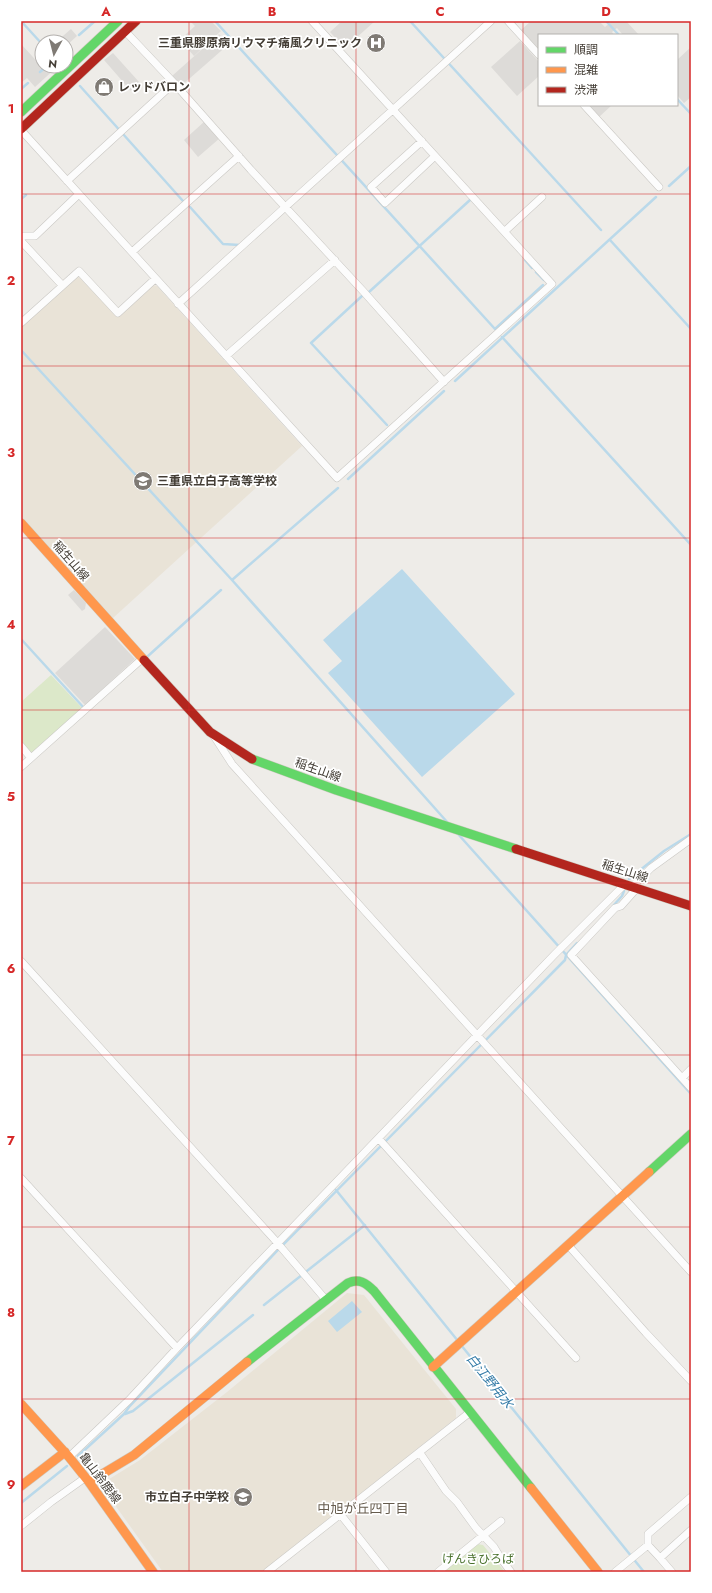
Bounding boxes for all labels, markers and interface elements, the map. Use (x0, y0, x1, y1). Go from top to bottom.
text: A (100, 2, 111, 21)
text: B (268, 2, 277, 21)
text: C (435, 2, 445, 21)
text: D (601, 2, 611, 21)
hospital icon: 三重県膠原病リウマチ痛風クリニック (365, 32, 387, 54)
north arrow (34, 34, 74, 74)
place label: 三重県膠原病リウマチ痛風クリニック (158, 34, 362, 52)
legend (538, 34, 678, 106)
text: 順調 (574, 41, 598, 59)
text: N (47, 55, 58, 72)
text: 混雑 (574, 61, 598, 79)
shop icon: レッドバロン (93, 76, 115, 98)
place label: レッドバロン (118, 78, 190, 96)
text: 渋滞 (574, 81, 598, 99)
text: 1 (8, 99, 14, 118)
text: 2 (7, 271, 15, 290)
text: 3 (7, 443, 15, 462)
school or university icon: 三重県立白子高等学校 (132, 470, 154, 492)
place label: 三重県立白子高等学校 (157, 472, 277, 490)
street label: 稲生山線 (48, 537, 94, 585)
text: 4 (6, 615, 16, 634)
street label: 稲生山線 (292, 753, 344, 787)
text: 5 (7, 787, 15, 806)
street label: 稲生山線 (599, 855, 651, 887)
text: 6 (7, 959, 16, 978)
text: 7 (7, 1131, 15, 1150)
text: 8 (7, 1303, 15, 1322)
water label: 白江野用水 (462, 1350, 519, 1414)
street label: 亀山鈴鹿線 (75, 1449, 125, 1507)
text: 9 (7, 1475, 16, 1494)
school or university icon: 市立白子中学校 (232, 1486, 254, 1508)
place label: 市立白子中学校 (145, 1488, 229, 1506)
district label: 中旭が丘四丁目 (317, 1499, 409, 1518)
park label: げんきひろば (442, 1550, 514, 1568)

